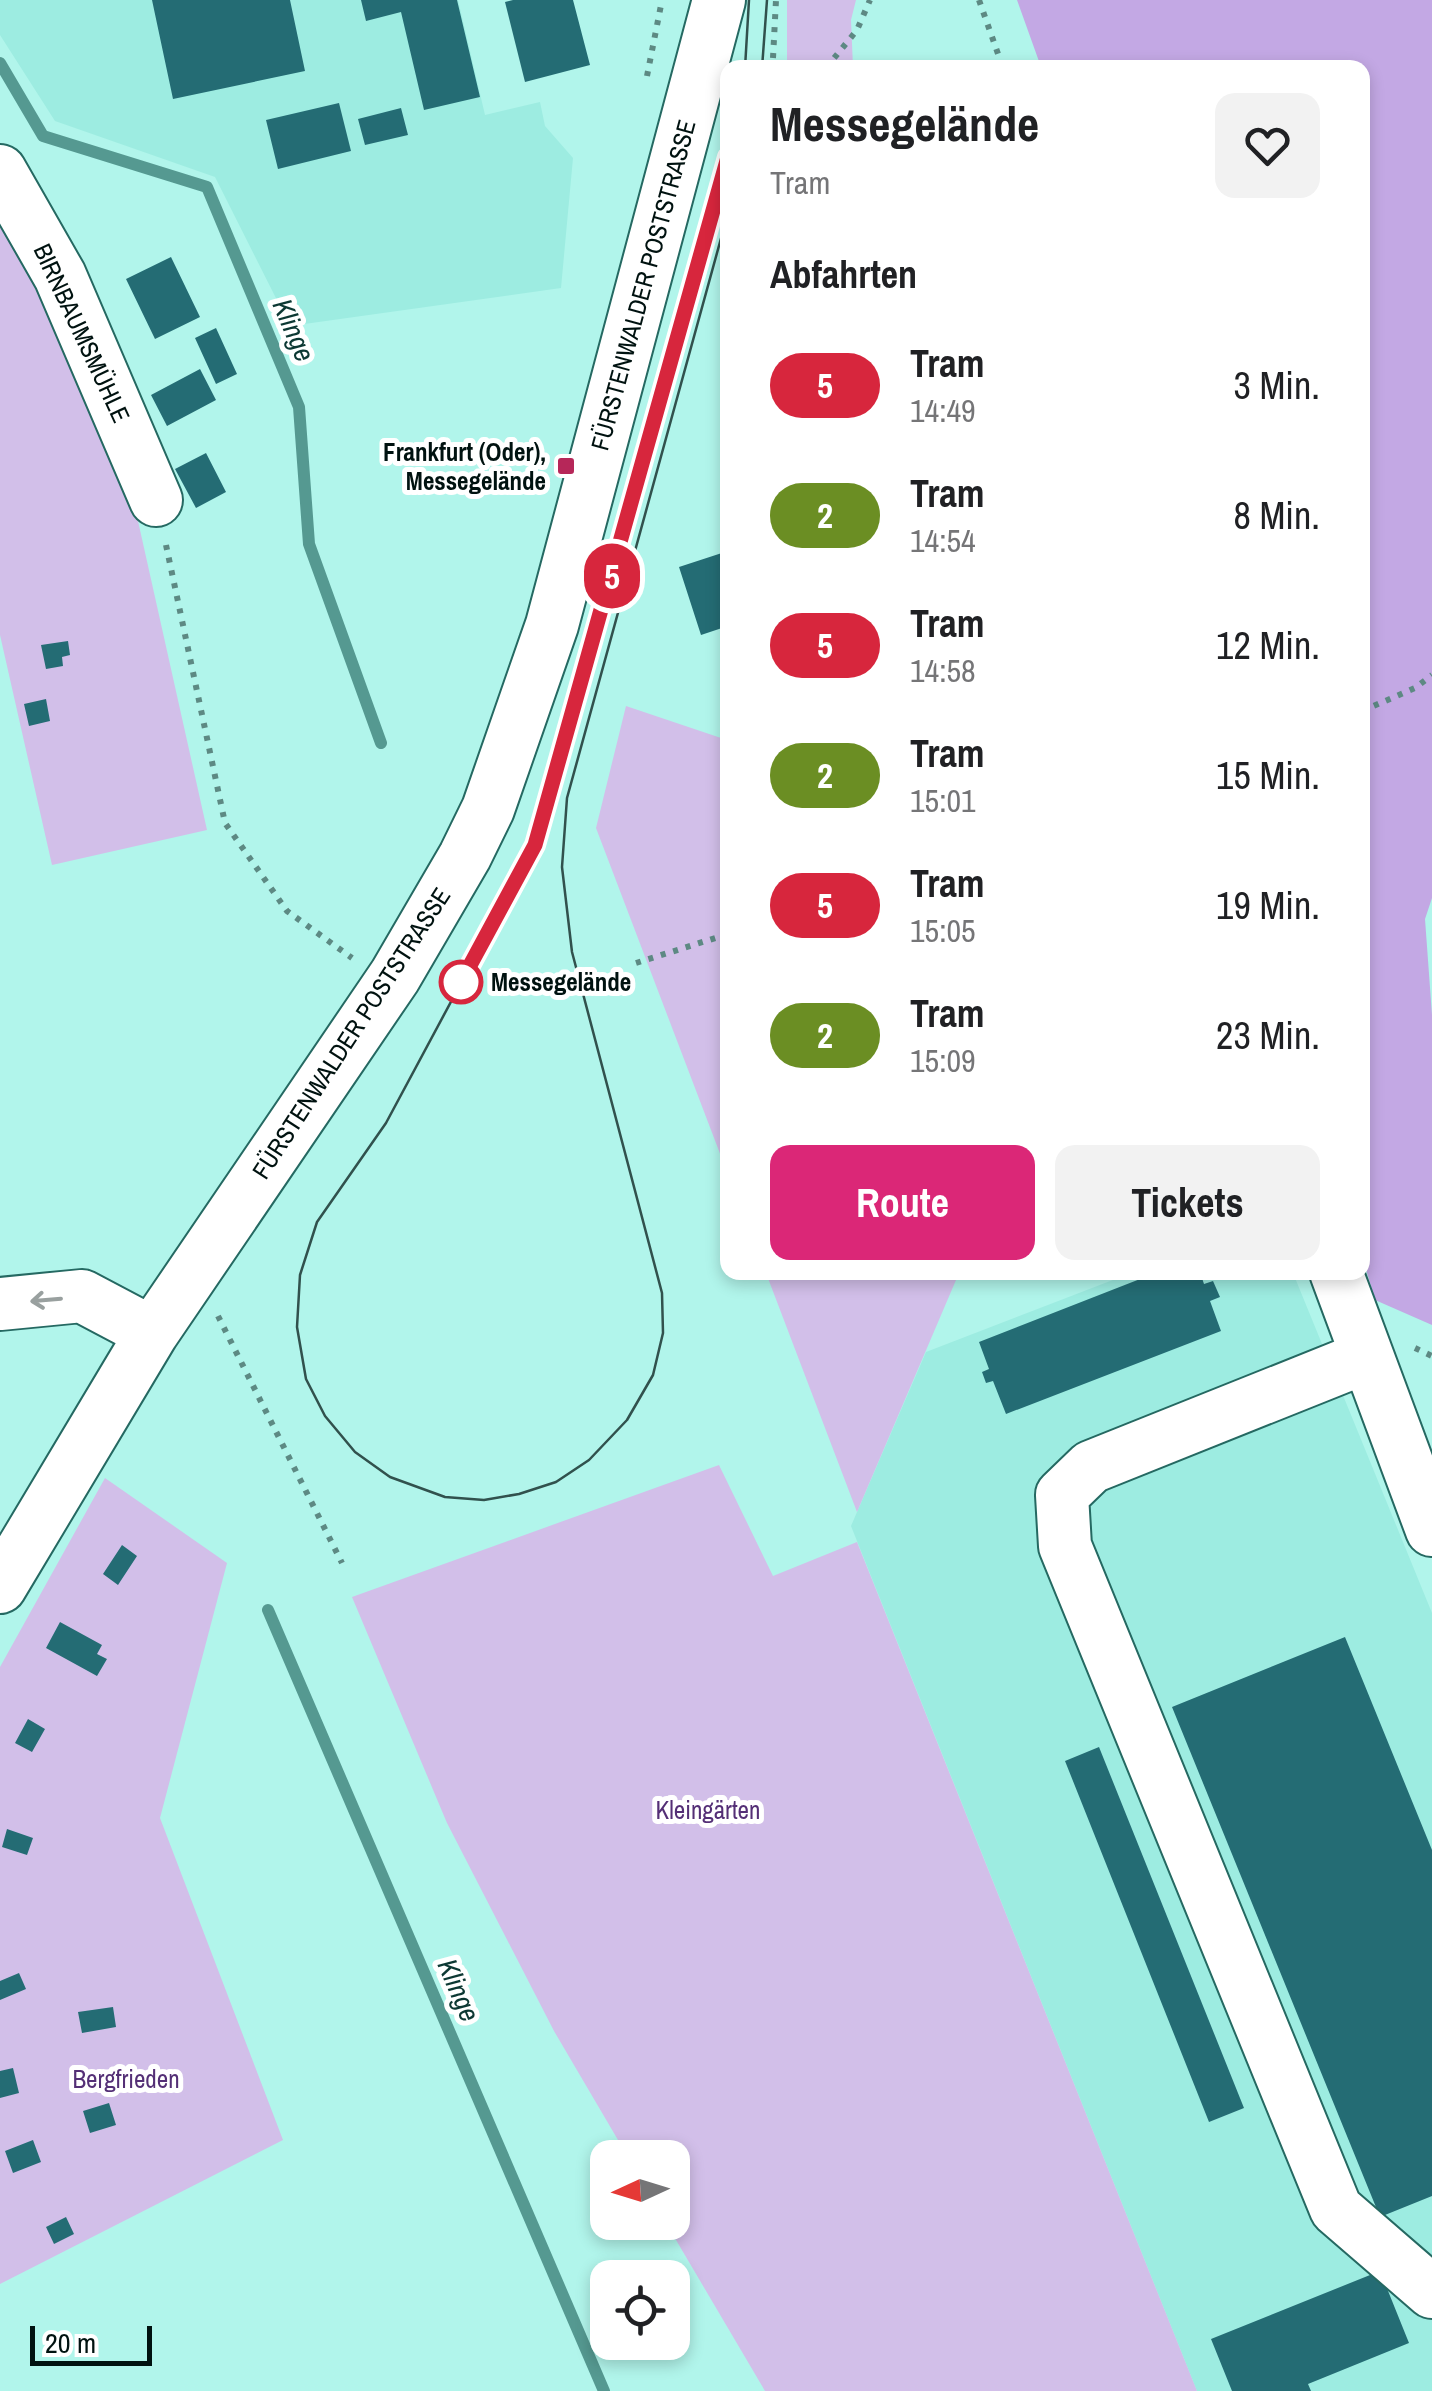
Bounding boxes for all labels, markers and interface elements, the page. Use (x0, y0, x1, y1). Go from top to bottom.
text: Messegelände (770, 91, 1039, 156)
button: heart (1215, 93, 1320, 198)
street label: FÜRSTENWALDER POSTSTRASSE (582, 116, 704, 454)
text: Tram (770, 161, 830, 204)
street label: BIRNBAUMSMÜHLE (26, 238, 138, 428)
text: Abfahrten (770, 249, 917, 300)
water label: Klinge (264, 293, 324, 367)
text: Tram (910, 338, 984, 389)
text: 3 Min. (1233, 360, 1320, 411)
text: 5 (817, 362, 833, 409)
text: 14:49 (910, 389, 976, 432)
place label: Frankfurt (Oder), Messegelände (383, 435, 546, 498)
marker: Frankfurt (Oder), Messegelände (555, 455, 577, 477)
text: Tram (910, 468, 984, 519)
text: 8 Min. (1233, 490, 1320, 541)
text: 2 (817, 492, 833, 539)
text: 14:54 (910, 519, 976, 562)
line badge: 5 (580, 544, 644, 608)
text: 5 (604, 553, 620, 600)
text: Tram (910, 598, 984, 649)
text: 12 Min. (1216, 620, 1320, 671)
text: 5 (817, 622, 833, 669)
text: 14:58 (910, 649, 976, 692)
text: Tram (910, 728, 984, 779)
text: 15 Min. (1216, 750, 1320, 801)
text: 2 (817, 752, 833, 799)
text: 15:01 (910, 779, 976, 822)
text: Tram (910, 858, 984, 909)
text: 19 Min. (1216, 880, 1320, 931)
street label: FÜRSTENWALDER POSTSTRASSE (244, 881, 458, 1185)
text: 5 (817, 882, 833, 929)
text: 15:05 (910, 909, 976, 952)
marker: Messegelände (440, 961, 482, 1003)
place label: Messegelände (491, 965, 631, 999)
text: Tram (910, 988, 984, 1039)
text: 23 Min. (1216, 1010, 1320, 1061)
text: 2 (817, 1012, 833, 1059)
text: 15:09 (910, 1039, 976, 1082)
button: Route (770, 1145, 1035, 1260)
button: Tickets (1055, 1145, 1320, 1260)
one-way arrow (30, 1290, 62, 1309)
park label: Kleingärten (656, 1793, 760, 1827)
water label: Klinge (429, 1953, 489, 2027)
park label: Bergfrieden (72, 2062, 180, 2096)
north arrow (590, 2140, 690, 2240)
map controls (590, 2140, 690, 2360)
button: locate (590, 2260, 690, 2360)
scale bar (30, 2321, 152, 2366)
text: 20 m (45, 2324, 96, 2362)

